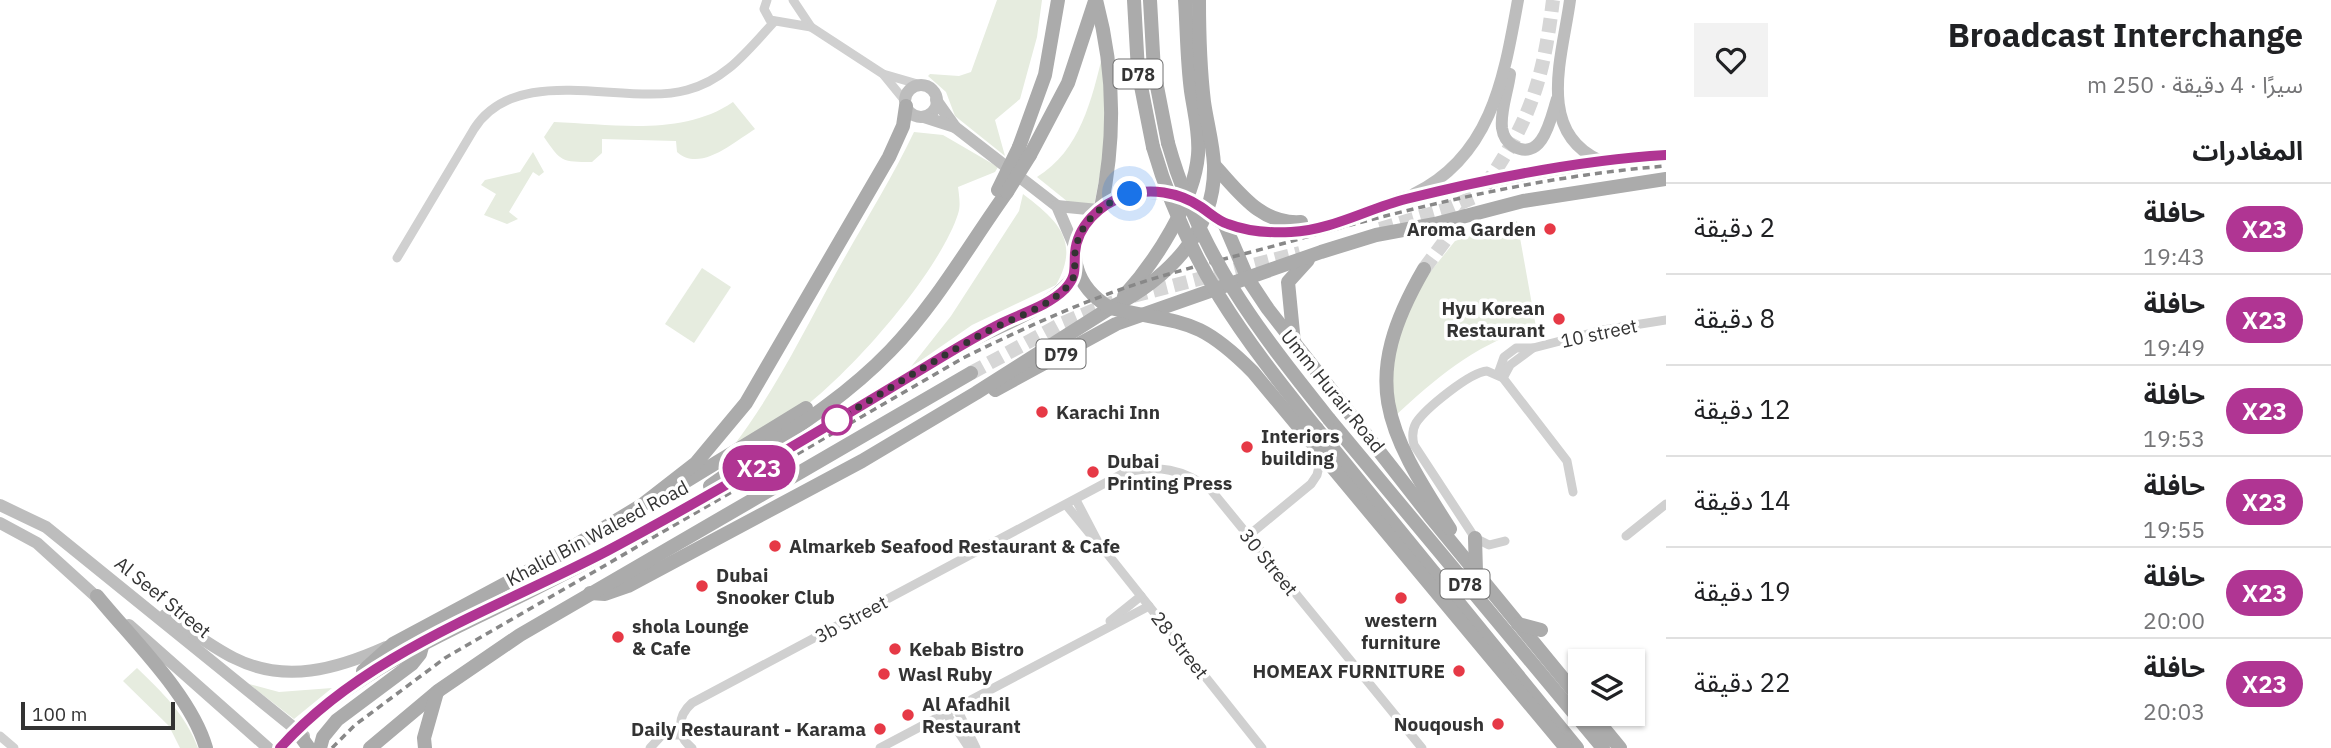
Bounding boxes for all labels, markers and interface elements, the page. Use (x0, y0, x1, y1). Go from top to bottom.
text: Broadcast Interchange (1948, 13, 2303, 56)
button: heart (1694, 23, 1768, 97)
road number: D78 (1114, 60, 1162, 88)
text: سيرًا · 4 دقيقة · 250 m (2087, 69, 2303, 99)
text: المغادرات (2192, 133, 2303, 167)
your location (1112, 176, 1147, 211)
text: حافلة (2144, 195, 2205, 229)
text: 2 دقيقة (1694, 210, 1775, 244)
text: X23 (2242, 213, 2287, 245)
place label: Aroma Garden (1407, 217, 1536, 241)
marker: Aroma Garden (1542, 221, 1558, 237)
text: 19:43 (2143, 241, 2205, 271)
text: حافلة (2144, 286, 2205, 320)
place label: Hyu Korean Restaurant (1441, 296, 1545, 342)
text: 8 دقيقة (1694, 301, 1775, 335)
text: X23 (2242, 304, 2287, 336)
marker: Hyu Korean Restaurant (1551, 311, 1567, 327)
street label: 10 street (1559, 313, 1639, 353)
street label: Umm Hurair Road (1276, 325, 1390, 457)
text: 19:49 (2143, 332, 2205, 362)
road number: D79 (1036, 340, 1086, 368)
text: حافلة (2144, 377, 2205, 411)
text: 12 دقيقة (1694, 392, 1791, 426)
text: X23 (2242, 395, 2287, 427)
place label: Karachi Inn (1056, 400, 1160, 424)
marker: Karachi Inn (1034, 404, 1050, 420)
unlabelled marker (822, 405, 852, 435)
text: 19:53 (2143, 423, 2205, 453)
place label: Interiors building (1261, 424, 1340, 470)
marker: Interiors building (1239, 439, 1255, 455)
line badge: X23 (719, 445, 799, 491)
place label: Dubai Printing Press (1107, 449, 1232, 495)
text: X23 (737, 452, 781, 484)
marker: Dubai Printing Press (1085, 464, 1101, 480)
text: حافلة (2144, 468, 2205, 502)
street label: Khalid Bin Waleed Road (502, 475, 692, 591)
text: 14 دقيقة (1694, 483, 1791, 517)
text: X23 (2242, 486, 2287, 518)
text: 19:55 (2143, 514, 2205, 544)
street label: 30 Street (1235, 524, 1303, 600)
place label: Almarkeb Seafood Restaurant & Cafe (789, 534, 1120, 558)
marker: Almarkeb Seafood Restaurant & Cafe (767, 538, 783, 554)
street label: Al Seef Street (110, 551, 216, 643)
text: حافلة (2144, 559, 2205, 593)
place label: Dubai Snooker Club (716, 563, 835, 609)
road number: D78 (1440, 570, 1490, 598)
text: 19 دقيقة (1694, 574, 1791, 608)
text: X23 (2242, 577, 2287, 609)
marker: Dubai Snooker Club (694, 578, 710, 594)
street label: 3b Street (810, 590, 892, 648)
marker: western furniture (1393, 590, 1409, 606)
text: 20:00 (2143, 605, 2205, 635)
street label: 28 Street (1146, 606, 1214, 684)
place label: western furniture (1361, 608, 1441, 654)
place label: shola Lounge & Cafe (632, 614, 749, 660)
marker: shola Lounge & Cafe (610, 629, 626, 645)
place label: Kebab Bistro (909, 637, 1024, 661)
marker: Kebab Bistro (887, 641, 903, 657)
map controls (1568, 649, 1645, 726)
button: layers (1568, 649, 1645, 726)
text: حافلة (2144, 650, 2205, 684)
place label: HOMEAX FURNITURE (1253, 659, 1445, 683)
place label: Wasl Ruby (898, 662, 993, 686)
marker: HOMEAX FURNITURE (1451, 663, 1467, 679)
text: 22 دقيقة (1694, 665, 1791, 699)
marker: Wasl Ruby (876, 666, 892, 682)
text: X23 (2242, 668, 2287, 700)
place label: Al Afadhil Restaurant (922, 692, 1021, 738)
text: 20:03 (2143, 696, 2205, 726)
scale bar (21, 699, 175, 731)
text: 100 m (32, 702, 87, 726)
marker: Al Afadhil Restaurant (900, 707, 916, 723)
place label: Nouqoush (1394, 712, 1484, 736)
marker: Nouqoush (1490, 716, 1506, 732)
place label: Daily Restaurant - Karama (631, 717, 866, 741)
marker: Daily Restaurant - Karama (872, 721, 888, 737)

